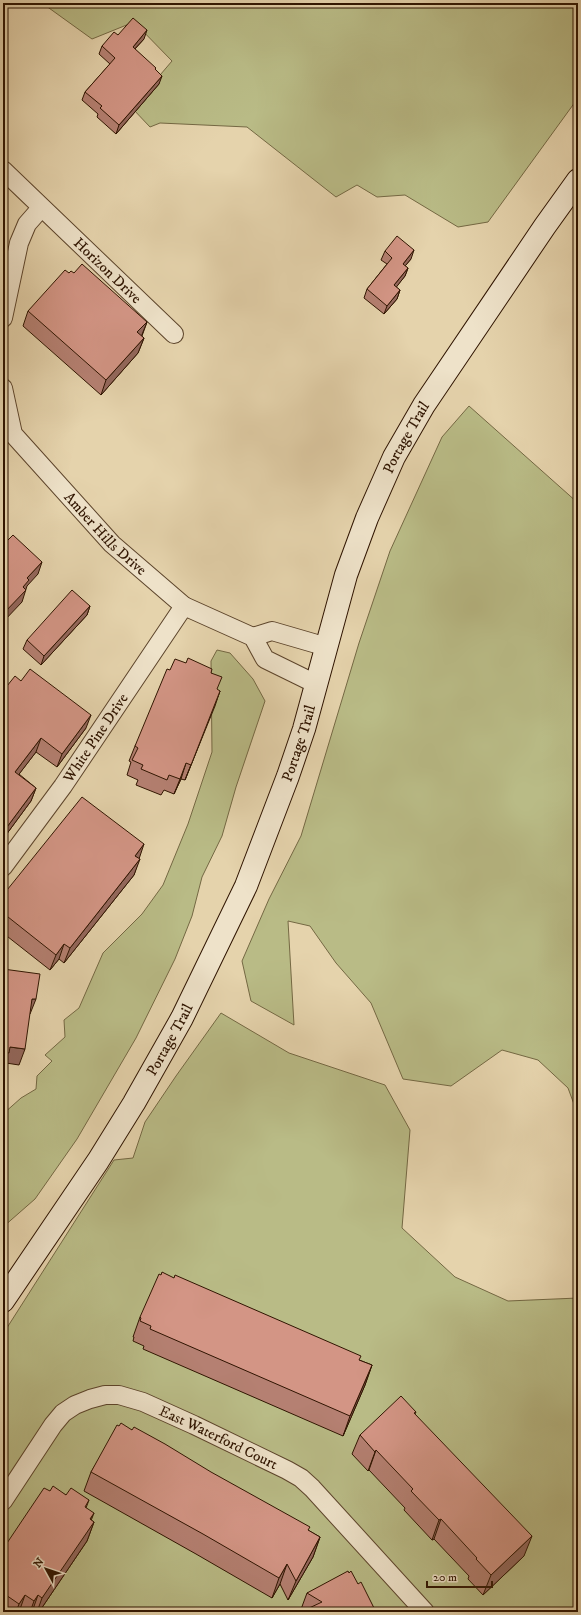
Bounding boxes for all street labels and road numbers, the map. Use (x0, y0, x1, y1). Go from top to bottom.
street label: Horizon Drive (70, 233, 146, 307)
street label: Portage Trail (378, 397, 434, 476)
street label: Amber Hills Drive (60, 488, 151, 579)
street label: White Pine Drive (58, 690, 132, 787)
street label: Portage Trail (277, 702, 320, 784)
street label: Portage Trail (142, 1000, 197, 1079)
street label: East Waterford Court (156, 1401, 281, 1474)

